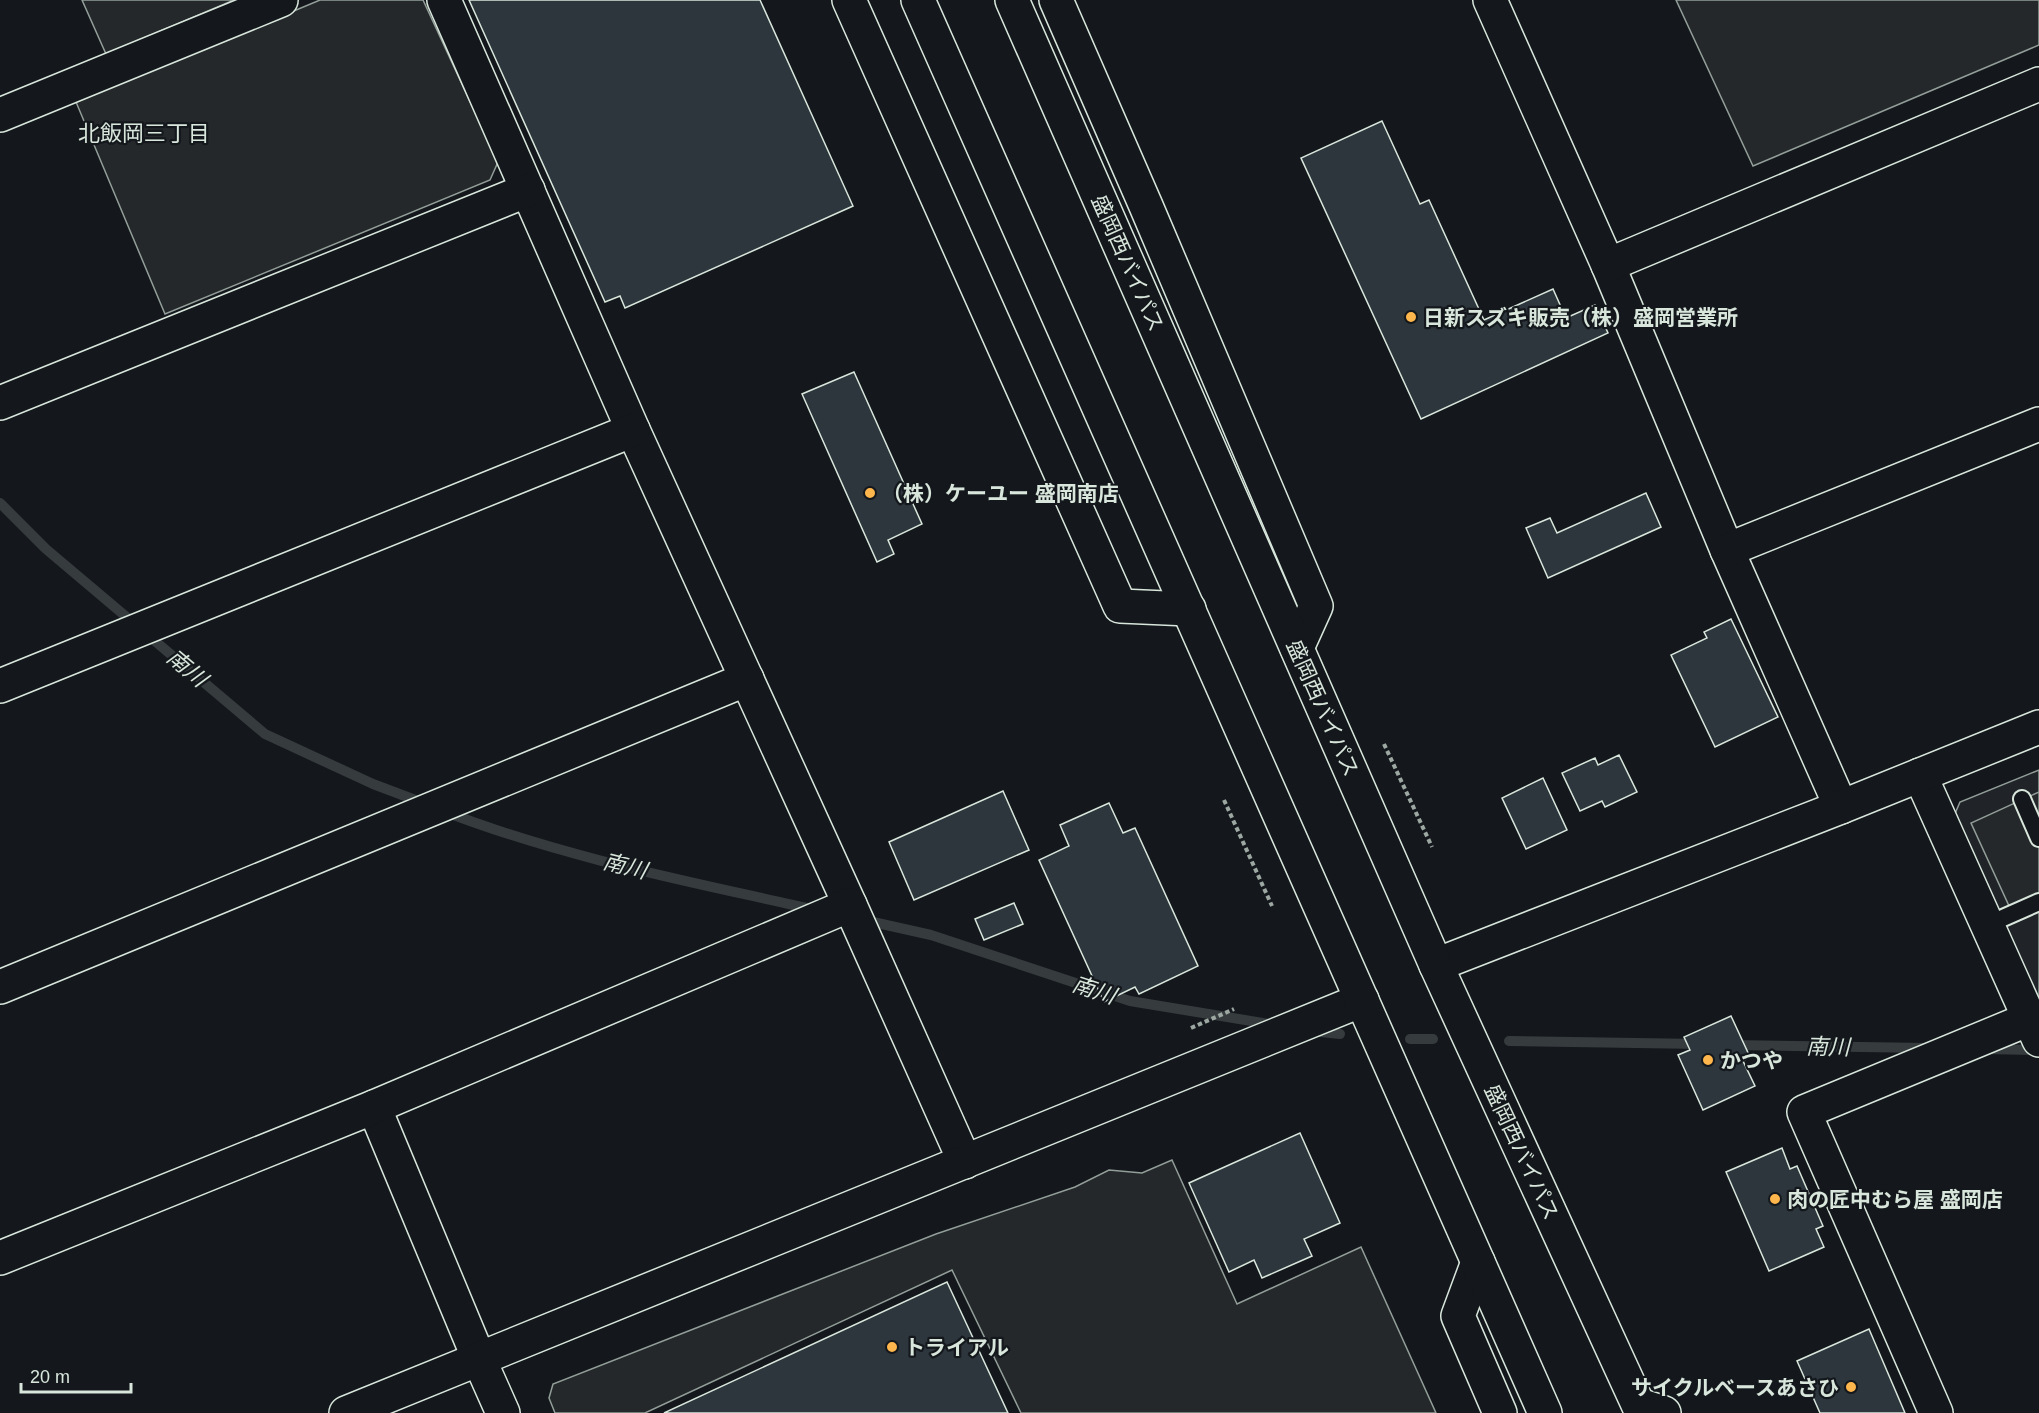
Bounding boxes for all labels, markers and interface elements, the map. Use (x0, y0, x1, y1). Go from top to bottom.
district label: 北飯岡三丁目 (78, 121, 210, 146)
street label: 盛岡西バイパス (1088, 191, 1168, 335)
place label: 日新スズキ販売（株）盛岡営業所 (1423, 306, 1738, 329)
marker: 日新スズキ販売（株）盛岡営業所 (1404, 310, 1418, 324)
place label: （株）ケーユー 盛岡南店 (882, 482, 1119, 505)
marker: （株）ケーユー 盛岡南店 (863, 486, 877, 500)
street label: 盛岡西バイパス (1283, 636, 1363, 780)
water label: 南川 (162, 644, 213, 693)
water label: 南川 (601, 849, 651, 884)
water label: 南川 (1069, 971, 1121, 1009)
water label: 南川 (1806, 1034, 1852, 1060)
place label: かつや (1720, 1049, 1783, 1072)
marker: かつや (1701, 1053, 1715, 1067)
street label: 盛岡西バイパス (1481, 1081, 1563, 1223)
place label: 肉の匠中むら屋 盛岡店 (1787, 1188, 2003, 1211)
marker: 肉の匠中むら屋 盛岡店 (1768, 1192, 1782, 1206)
place label: トライアル (904, 1336, 1009, 1359)
marker: トライアル (885, 1340, 899, 1354)
scale bar (21, 1356, 130, 1394)
text: 20 m (30, 1367, 70, 1387)
place label: サイクルベースあさひ (1631, 1376, 1839, 1399)
marker: サイクルベースあさひ (1844, 1380, 1858, 1394)

